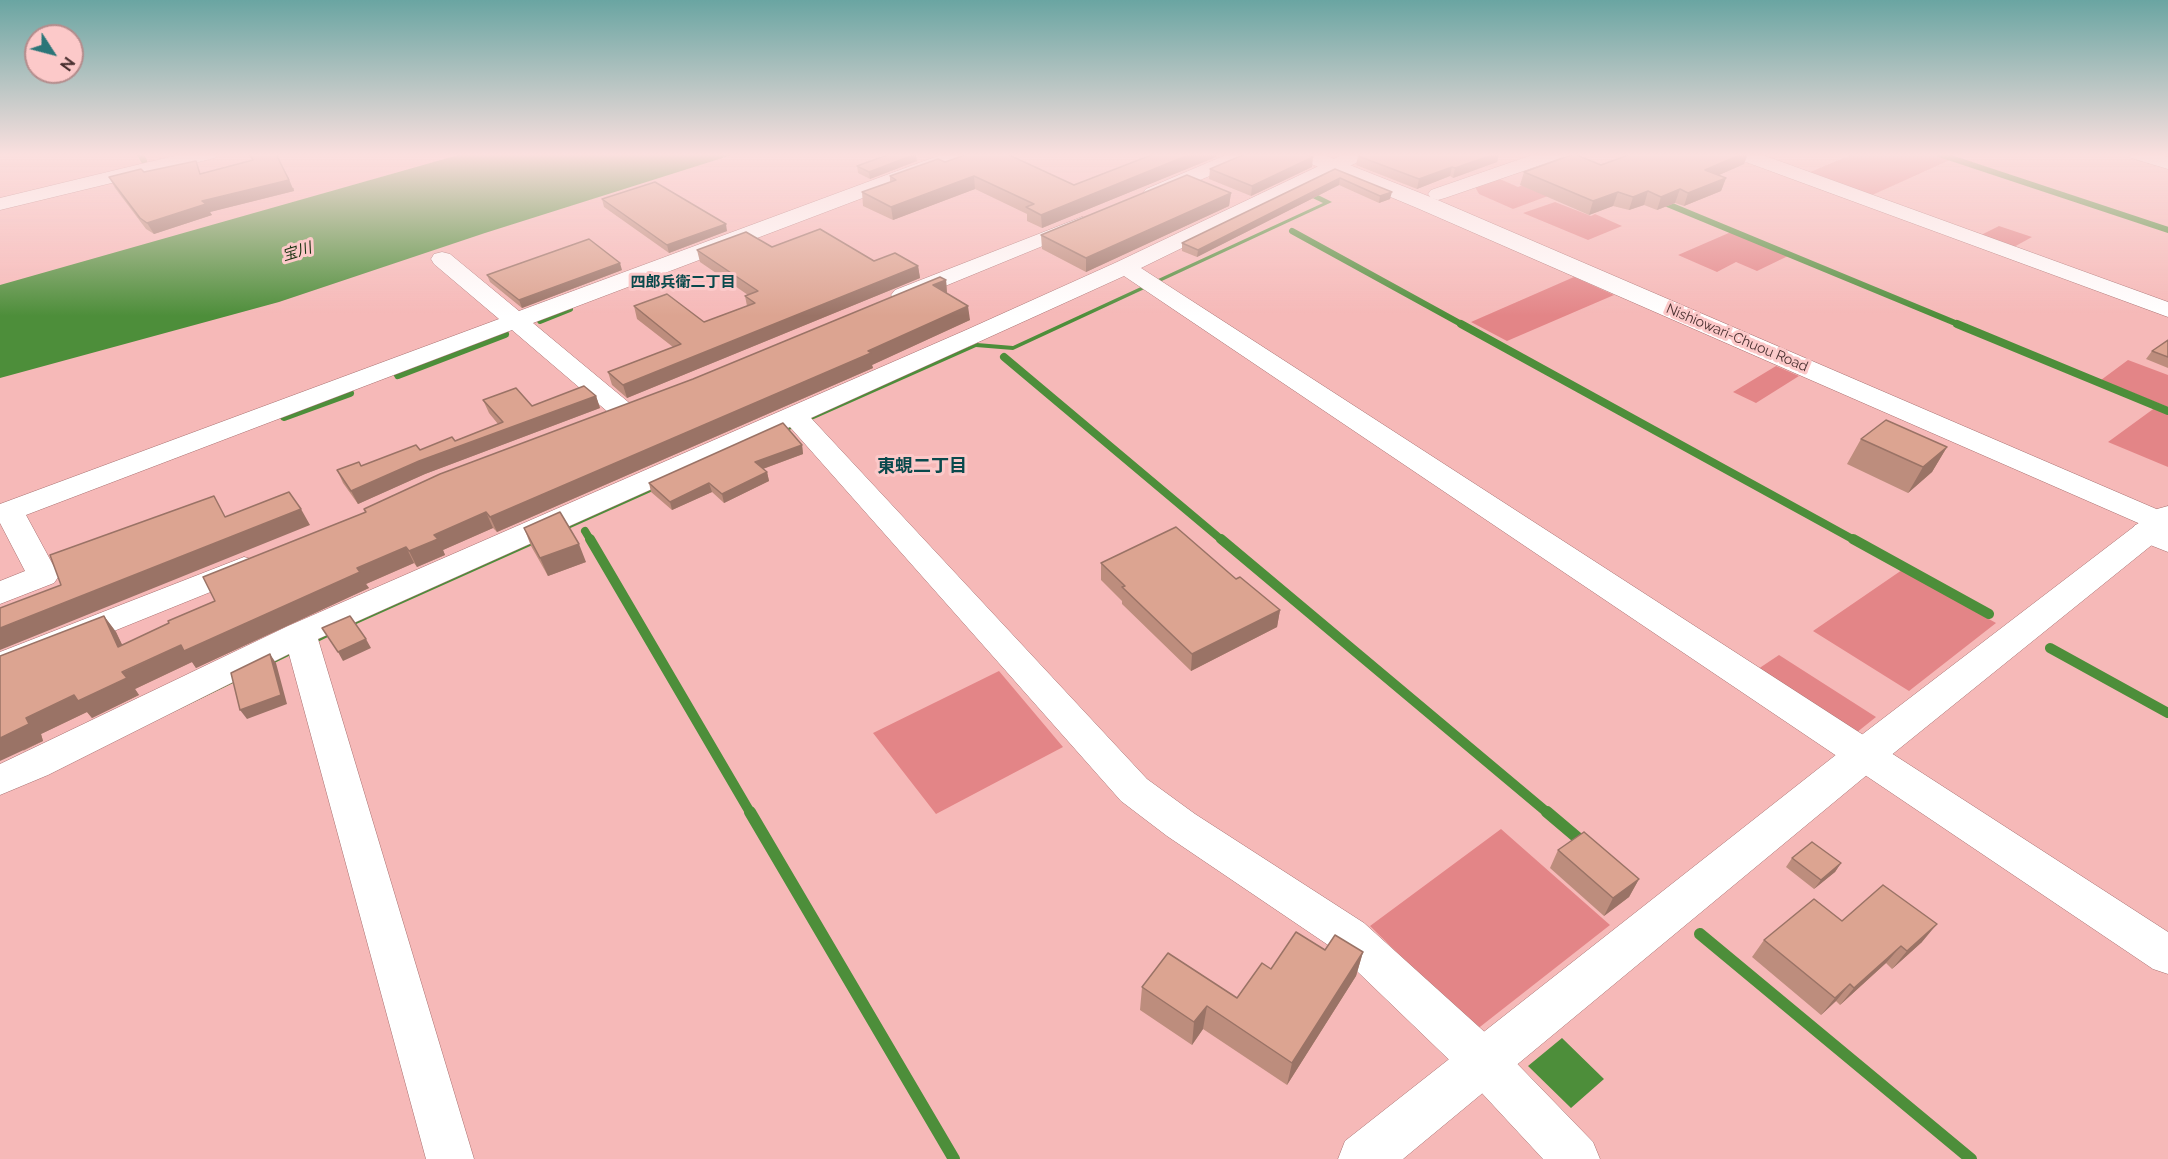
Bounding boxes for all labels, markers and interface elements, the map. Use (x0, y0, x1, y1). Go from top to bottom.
north arrow (24, 24, 84, 84)
text: N (56, 53, 79, 74)
water label: 宝川 (280, 239, 314, 265)
district label: 四郎兵衛二丁目 (631, 273, 735, 291)
street label: Nishiowari-Chuou Road (1664, 300, 1810, 376)
district label: 東蜆二丁目 (877, 456, 967, 478)

